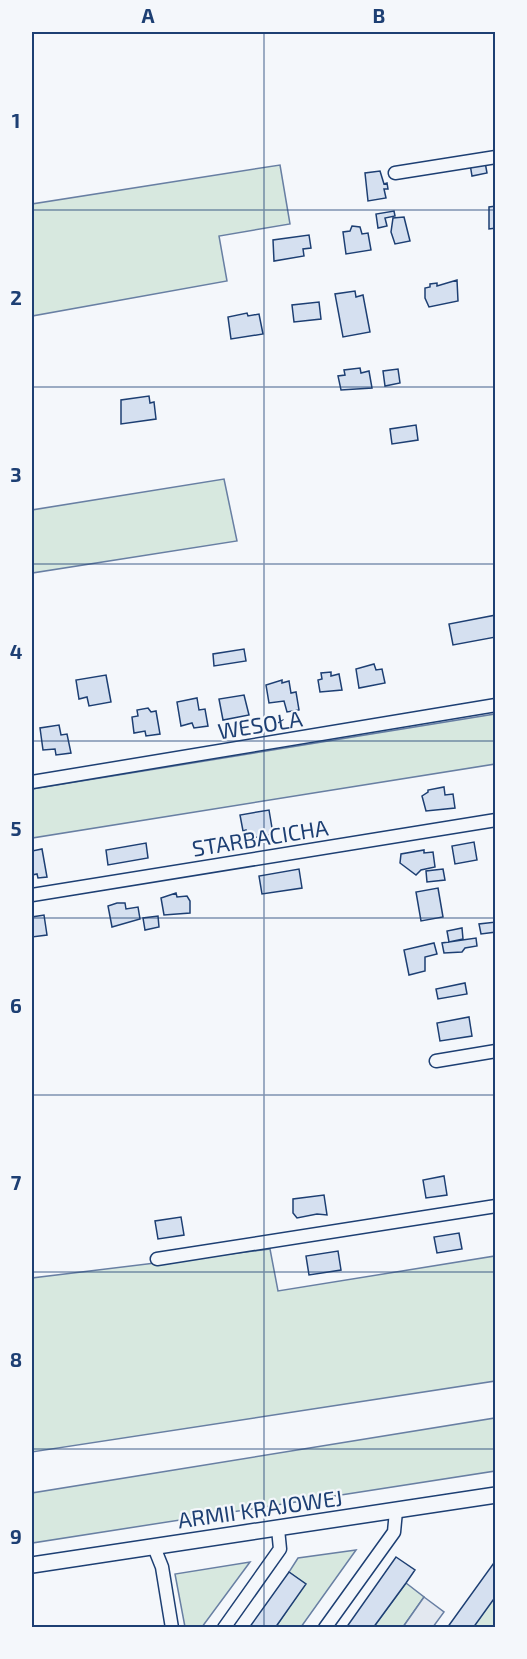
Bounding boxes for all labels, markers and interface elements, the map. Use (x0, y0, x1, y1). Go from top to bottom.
text: A (141, 3, 155, 27)
text: B (373, 3, 385, 27)
text: 1 (12, 108, 20, 132)
text: 2 (10, 285, 22, 309)
text: 3 (10, 462, 22, 486)
text: 4 (10, 639, 23, 663)
street label: WESOŁA (216, 704, 304, 744)
street label: STARBACICHA (190, 813, 330, 861)
text: 5 (10, 816, 22, 840)
text: 6 (10, 993, 22, 1017)
text: 7 (11, 1170, 22, 1194)
text: 8 (10, 1347, 22, 1371)
street label: ARMII KRAJOWEJ (176, 1484, 344, 1532)
text: 9 (10, 1524, 22, 1548)

